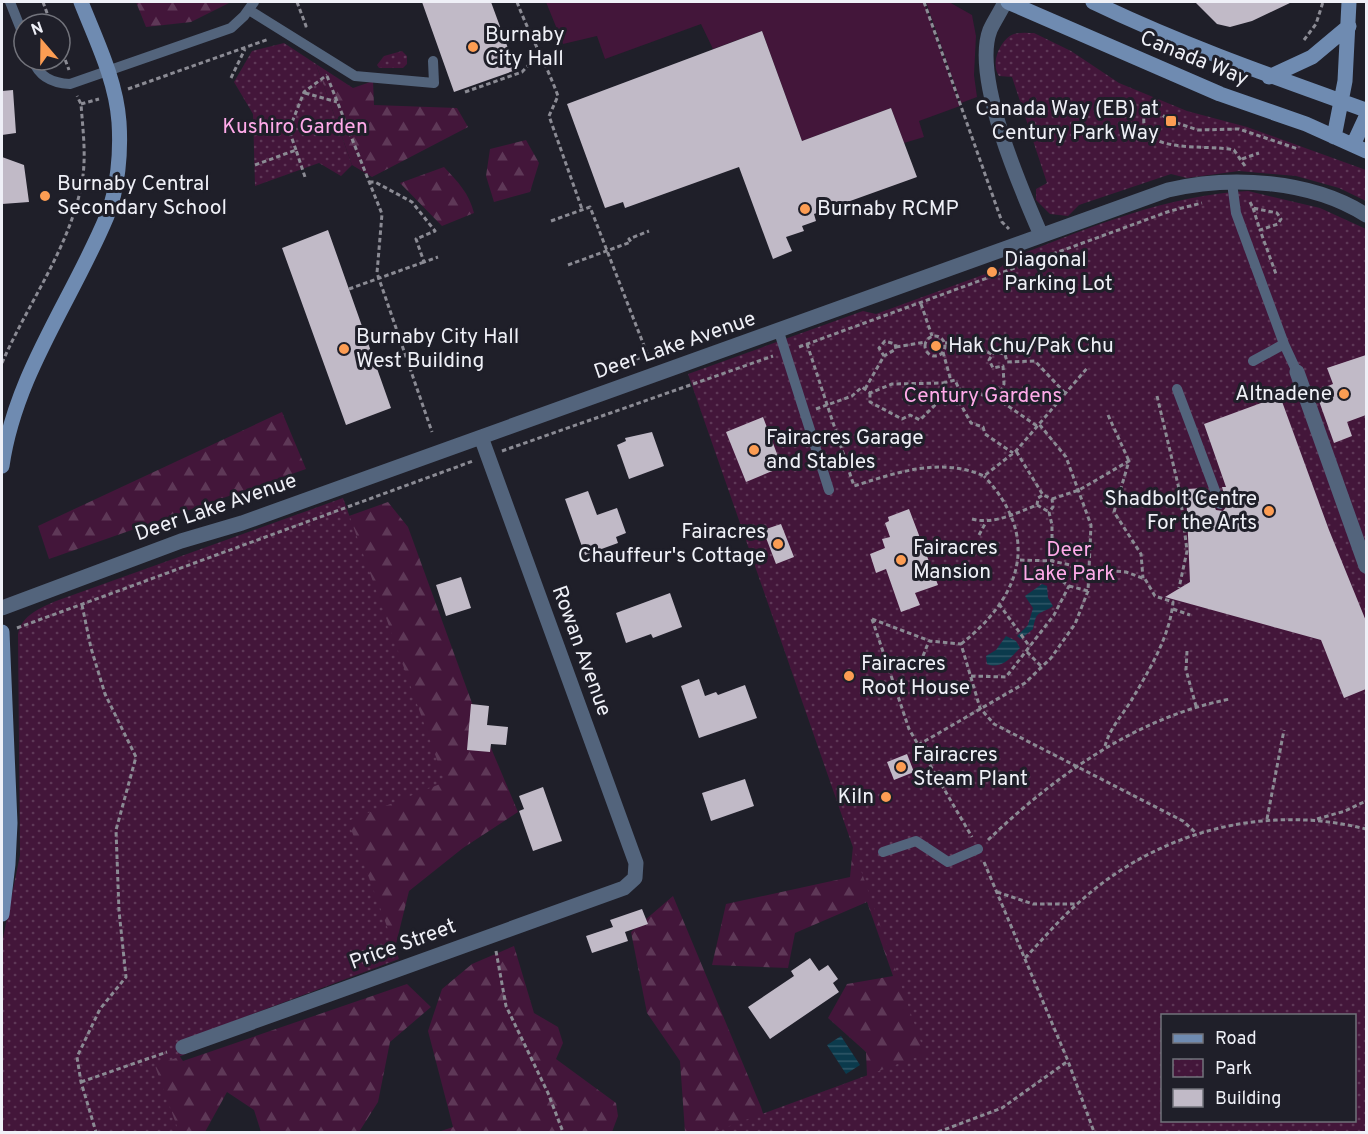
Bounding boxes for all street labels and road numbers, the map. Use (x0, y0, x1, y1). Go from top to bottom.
street label: Canada Way (1136, 25, 1252, 93)
street label: Deer Lake Avenue (591, 306, 759, 386)
street label: Deer Lake Avenue (132, 468, 300, 548)
street label: Rowan Avenue (545, 582, 617, 720)
street label: Price Street (346, 913, 460, 977)

